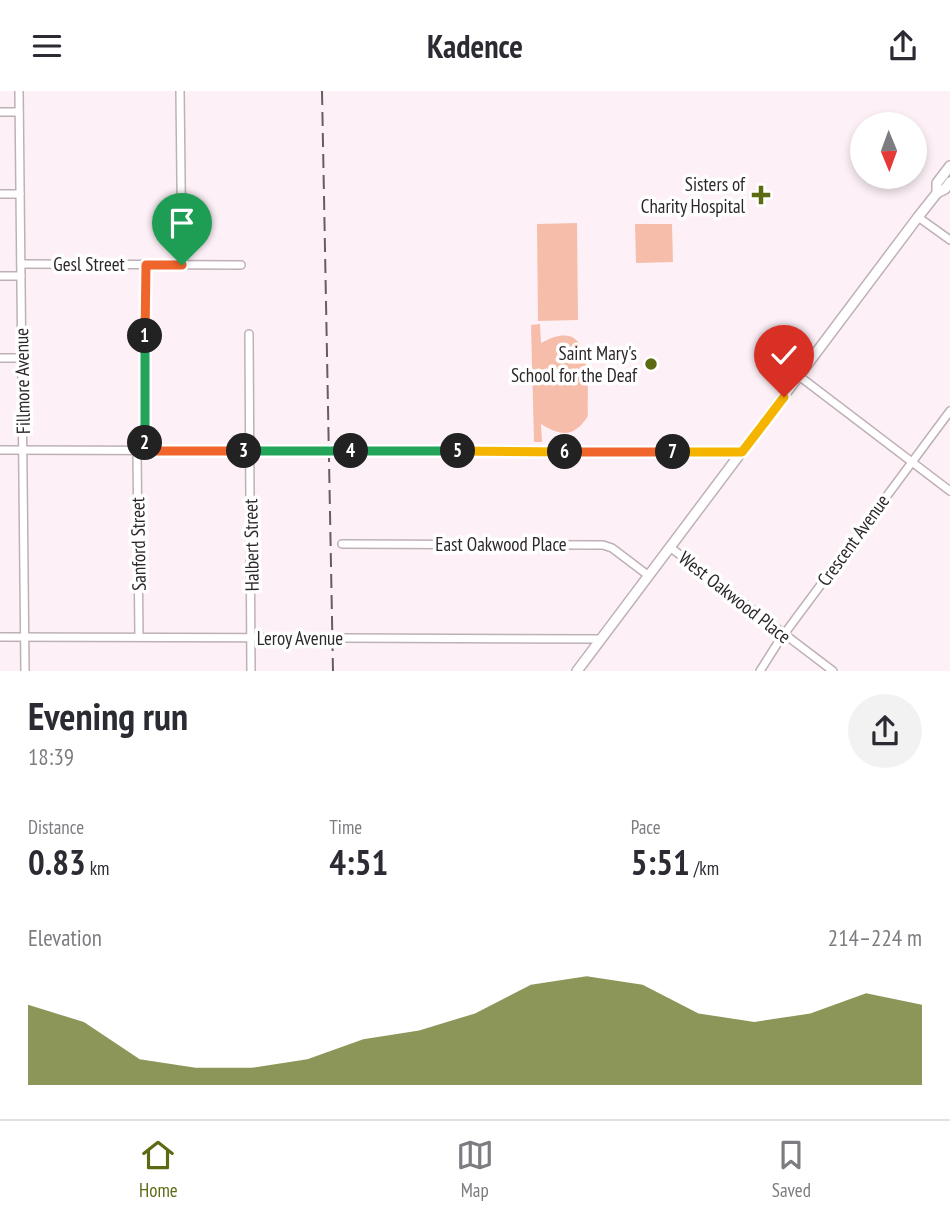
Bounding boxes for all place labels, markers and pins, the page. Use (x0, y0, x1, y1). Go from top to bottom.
place label: Sisters of Charity Hospital (641, 172, 746, 218)
marker: Sisters of Charity Hospital (751, 185, 771, 205)
pin (152, 193, 212, 265)
pin: 1 (128, 319, 162, 353)
pin (754, 325, 814, 397)
place label: Saint Mary's School for the Deaf (511, 341, 638, 387)
marker: Saint Mary's School for the Deaf (643, 356, 659, 372)
pin: 2 (128, 425, 162, 461)
pin: 3 (226, 433, 262, 469)
pin: 4 (334, 433, 368, 469)
pin: 5 (440, 433, 476, 469)
pin: 6 (548, 435, 582, 469)
pin: 7 (656, 435, 690, 469)

